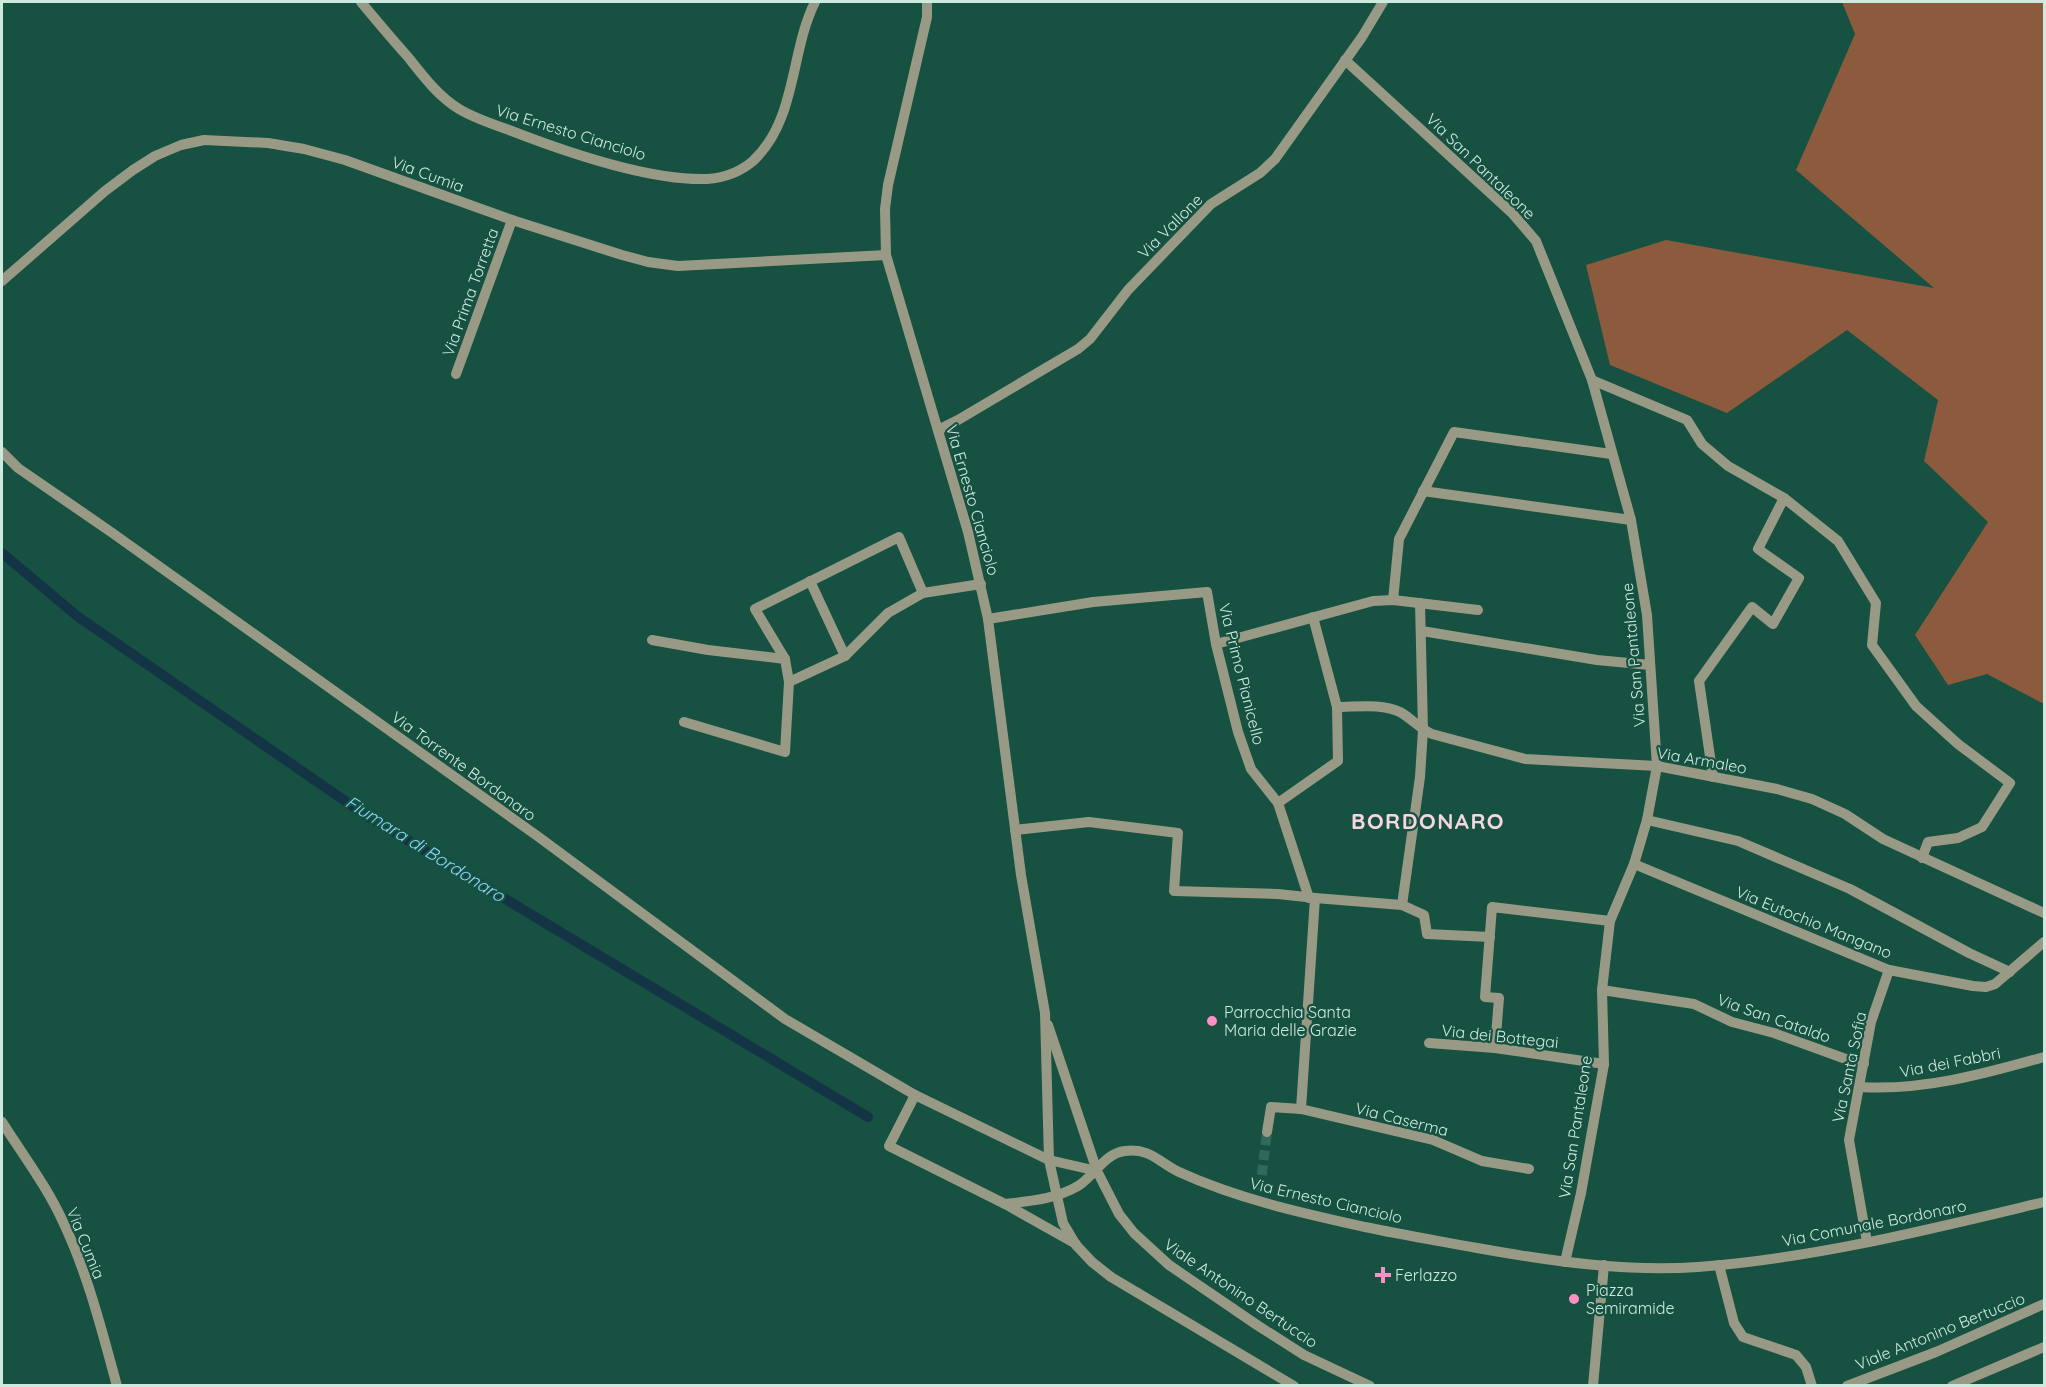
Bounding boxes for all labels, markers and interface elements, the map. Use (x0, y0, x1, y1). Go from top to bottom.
street label: Via Ernesto Cianciolo (494, 100, 648, 164)
street label: Via San Pantaleone (1422, 109, 1540, 223)
street label: Via Cumia (389, 152, 467, 196)
street label: Via Vallone (1133, 189, 1207, 263)
street label: Via Prima Torretta (438, 225, 502, 359)
street label: Via Ernesto Cianciolo (942, 422, 1004, 578)
street label: Via San Pantaleone (1617, 582, 1649, 728)
street label: Via Primo Pianicello (1215, 601, 1269, 747)
street label: Via Torrente Bordonaro (388, 707, 540, 825)
street label: Via Armaleo (1655, 742, 1749, 778)
water label: Fiumara di Bordonaro (341, 790, 510, 908)
district label: BORDONARO (1351, 807, 1505, 835)
street label: Via Eutochio Mangano (1733, 882, 1895, 962)
street label: Via San Cataldo (1715, 989, 1833, 1047)
place label: Parrocchia Santa Maria delle Grazie (1224, 1002, 1357, 1040)
street label: Via Santa Sofia (1827, 1010, 1871, 1124)
marker: Parrocchia Santa Maria delle Grazie (1205, 1014, 1219, 1028)
street label: Via dei Bottegai (1441, 1020, 1559, 1052)
street label: Via dei Fabbri (1898, 1042, 2002, 1082)
street label: Via San Pantaleone (1554, 1054, 1596, 1200)
street label: Via Caserma (1353, 1098, 1451, 1140)
street label: Via Ernesto Cianciolo (1248, 1173, 1404, 1227)
street label: Via Comunale Bordonaro (1780, 1195, 1968, 1251)
street label: Via Cumia (63, 1204, 109, 1282)
street label: Viale Antonino Bertuccio (1160, 1234, 1322, 1352)
place label: Ferlazzo (1395, 1265, 1457, 1285)
marker: Ferlazzo (1376, 1268, 1390, 1282)
place label: Piazza Semiramide (1586, 1280, 1674, 1318)
street label: Viale Antonino Bertuccio (1852, 1288, 2028, 1374)
marker: Piazza Semiramide (1567, 1292, 1581, 1306)

